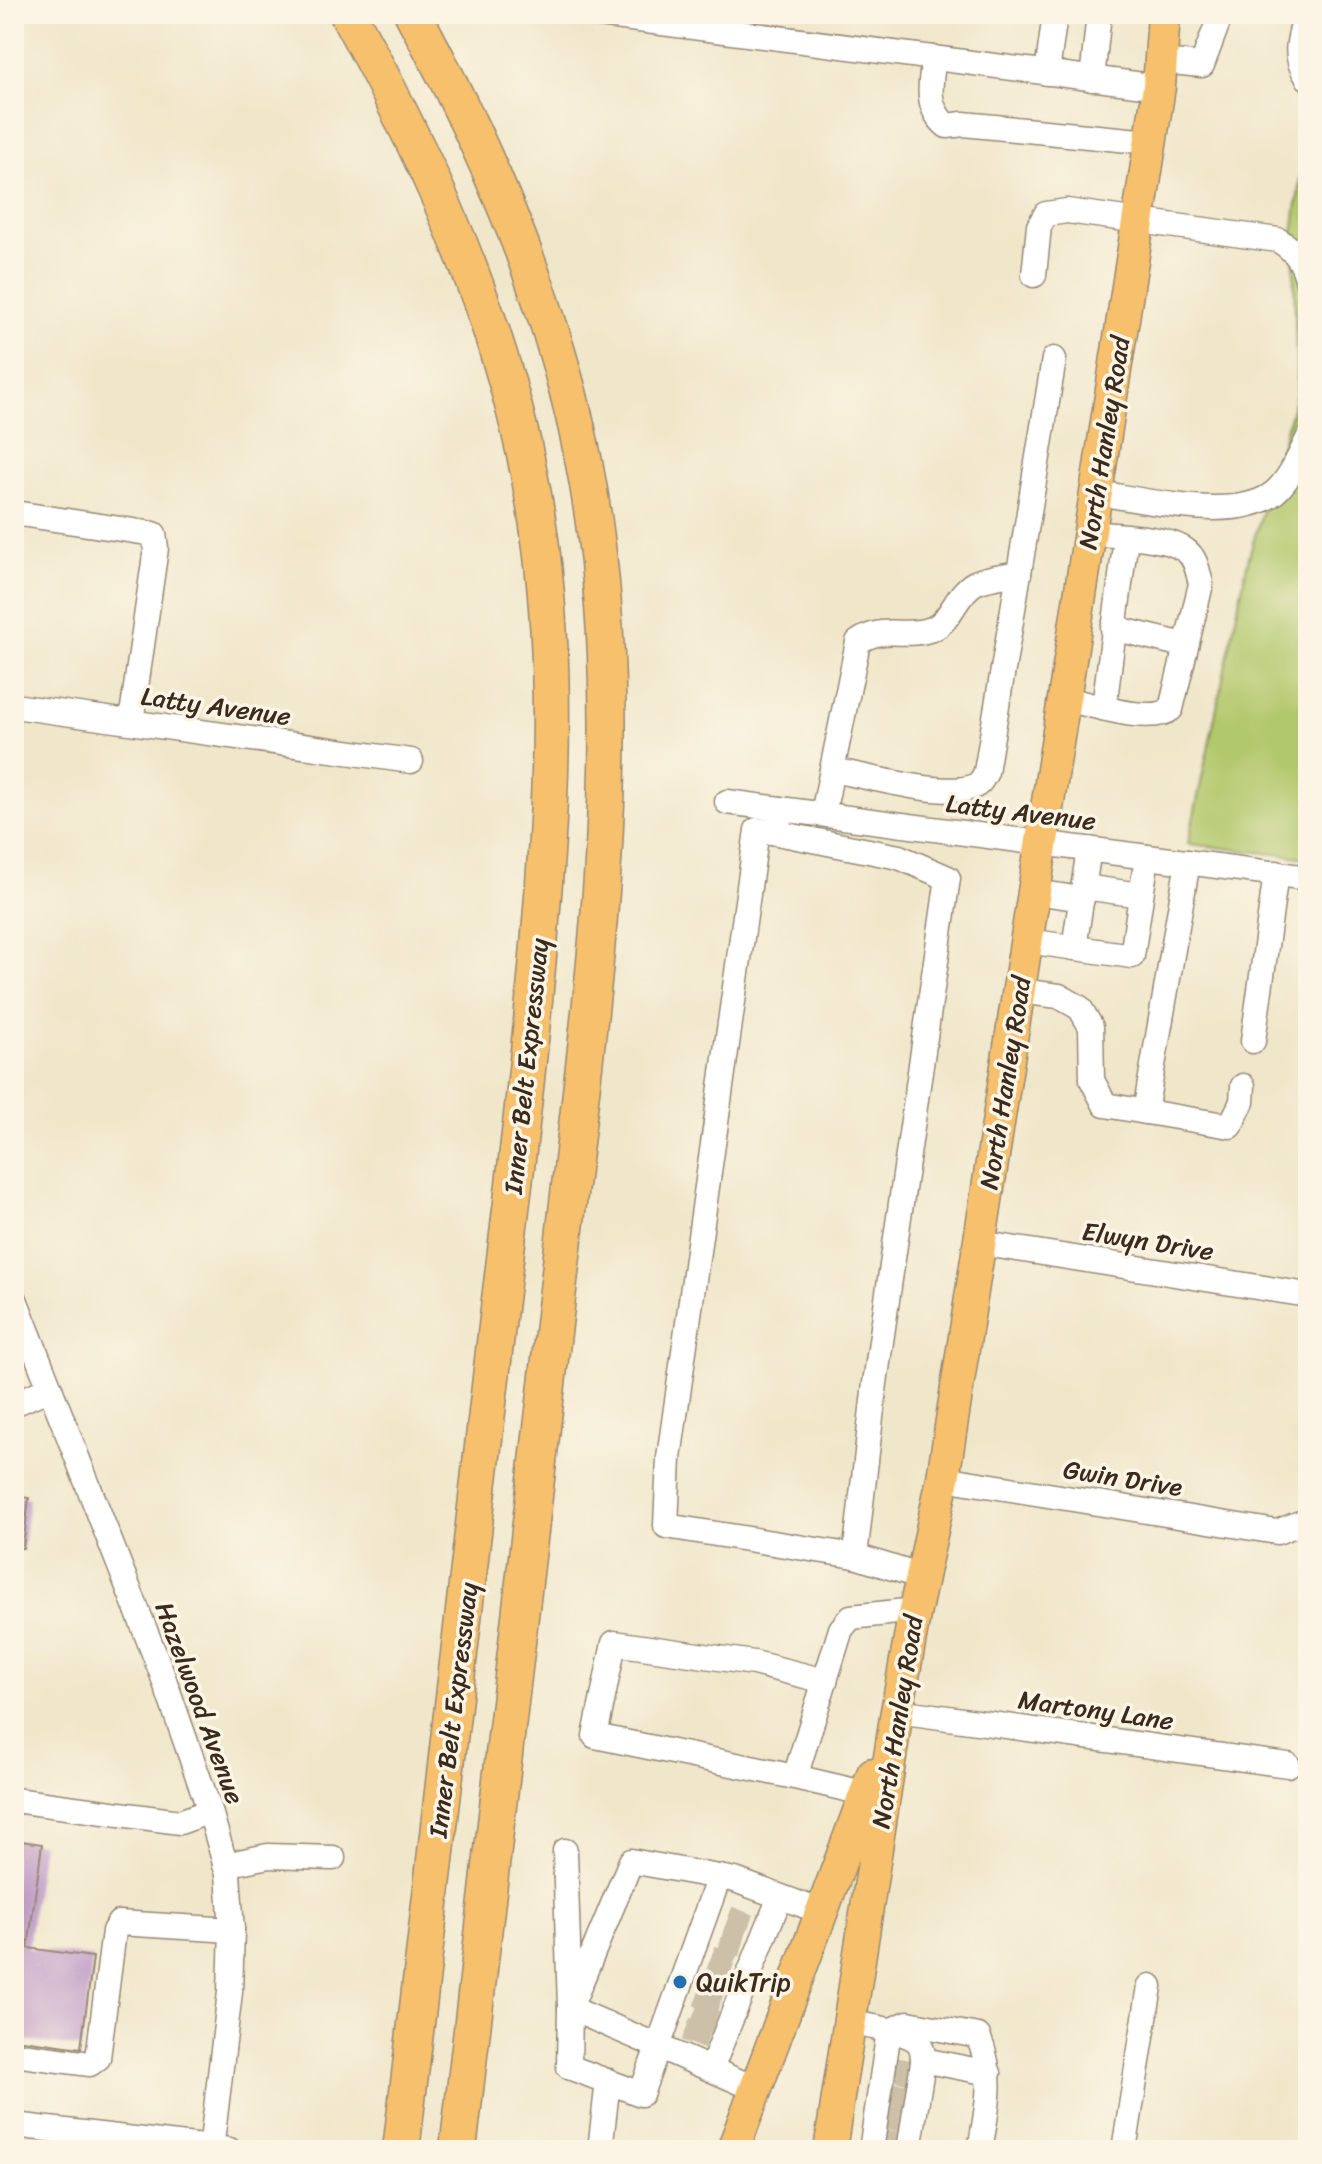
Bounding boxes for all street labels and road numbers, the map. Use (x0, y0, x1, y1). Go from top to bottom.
street label: North Hanley Road (1064, 331, 1144, 553)
street label: Latty Avenue (138, 673, 294, 739)
street label: Latty Avenue (943, 780, 1099, 844)
street label: Inner Belt Expressway (490, 935, 562, 1197)
street label: North Hanley Road (965, 971, 1045, 1193)
street label: Elwyn Drive (1079, 1208, 1217, 1274)
street label: Gwin Drive (1060, 1446, 1186, 1510)
street label: Inner Belt Expressway (414, 1579, 492, 1841)
street label: Hazelwood Avenue (142, 1595, 258, 1811)
street label: North Hanley Road (857, 1610, 937, 1832)
street label: Martony Lane (1015, 1676, 1177, 1744)

